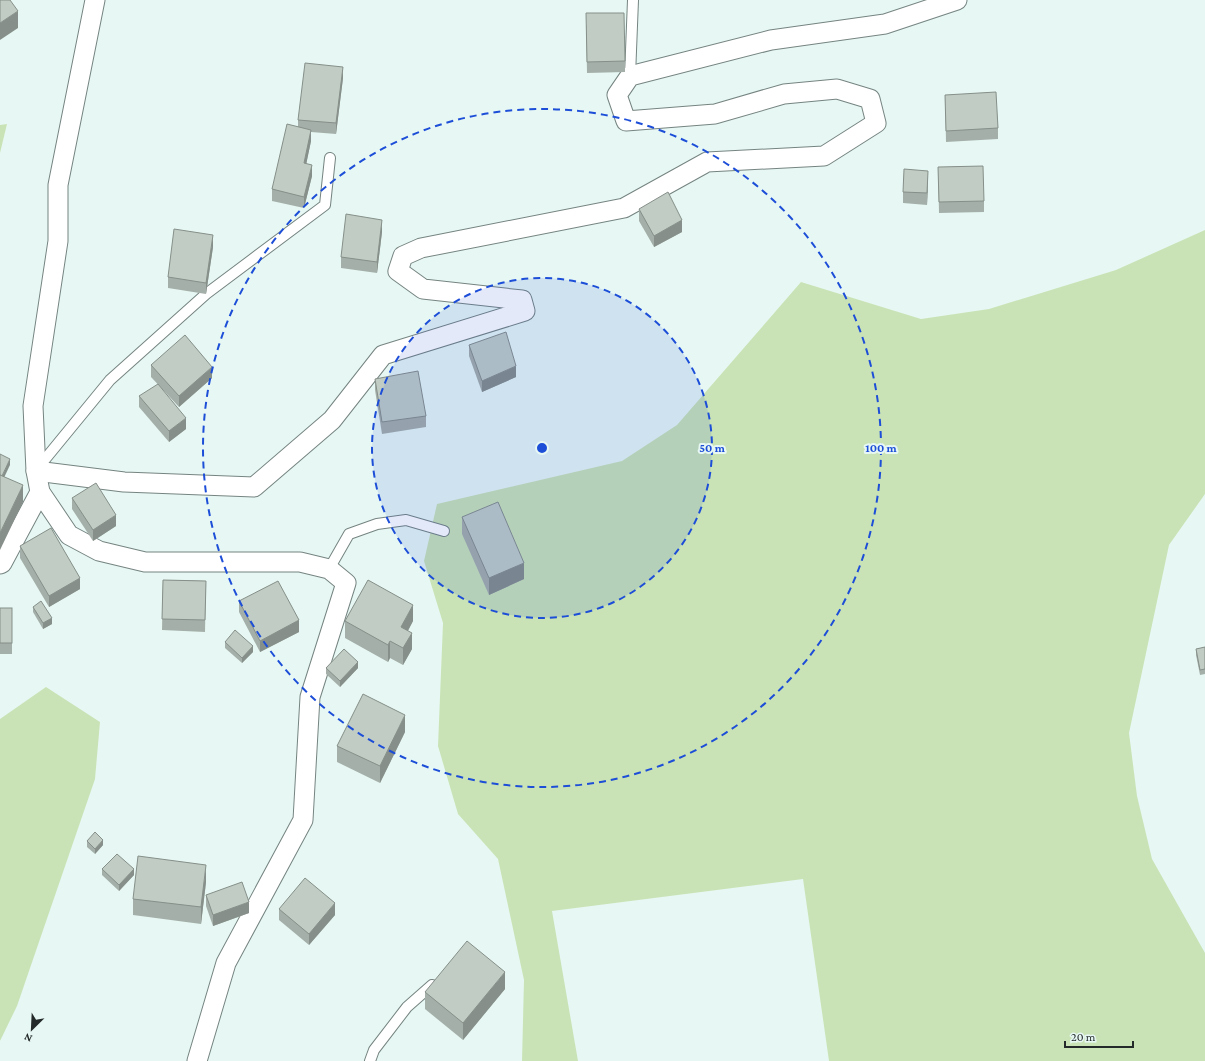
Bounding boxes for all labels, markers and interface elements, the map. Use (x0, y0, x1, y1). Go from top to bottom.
centre of rings (535, 441, 549, 455)
text: 50 m (699, 441, 726, 455)
text: 100 m (865, 441, 898, 455)
north arrow (12, 1009, 52, 1049)
scale bar (1065, 1023, 1133, 1049)
text: 20 m (1071, 1030, 1096, 1044)
text: N (22, 1031, 34, 1045)

